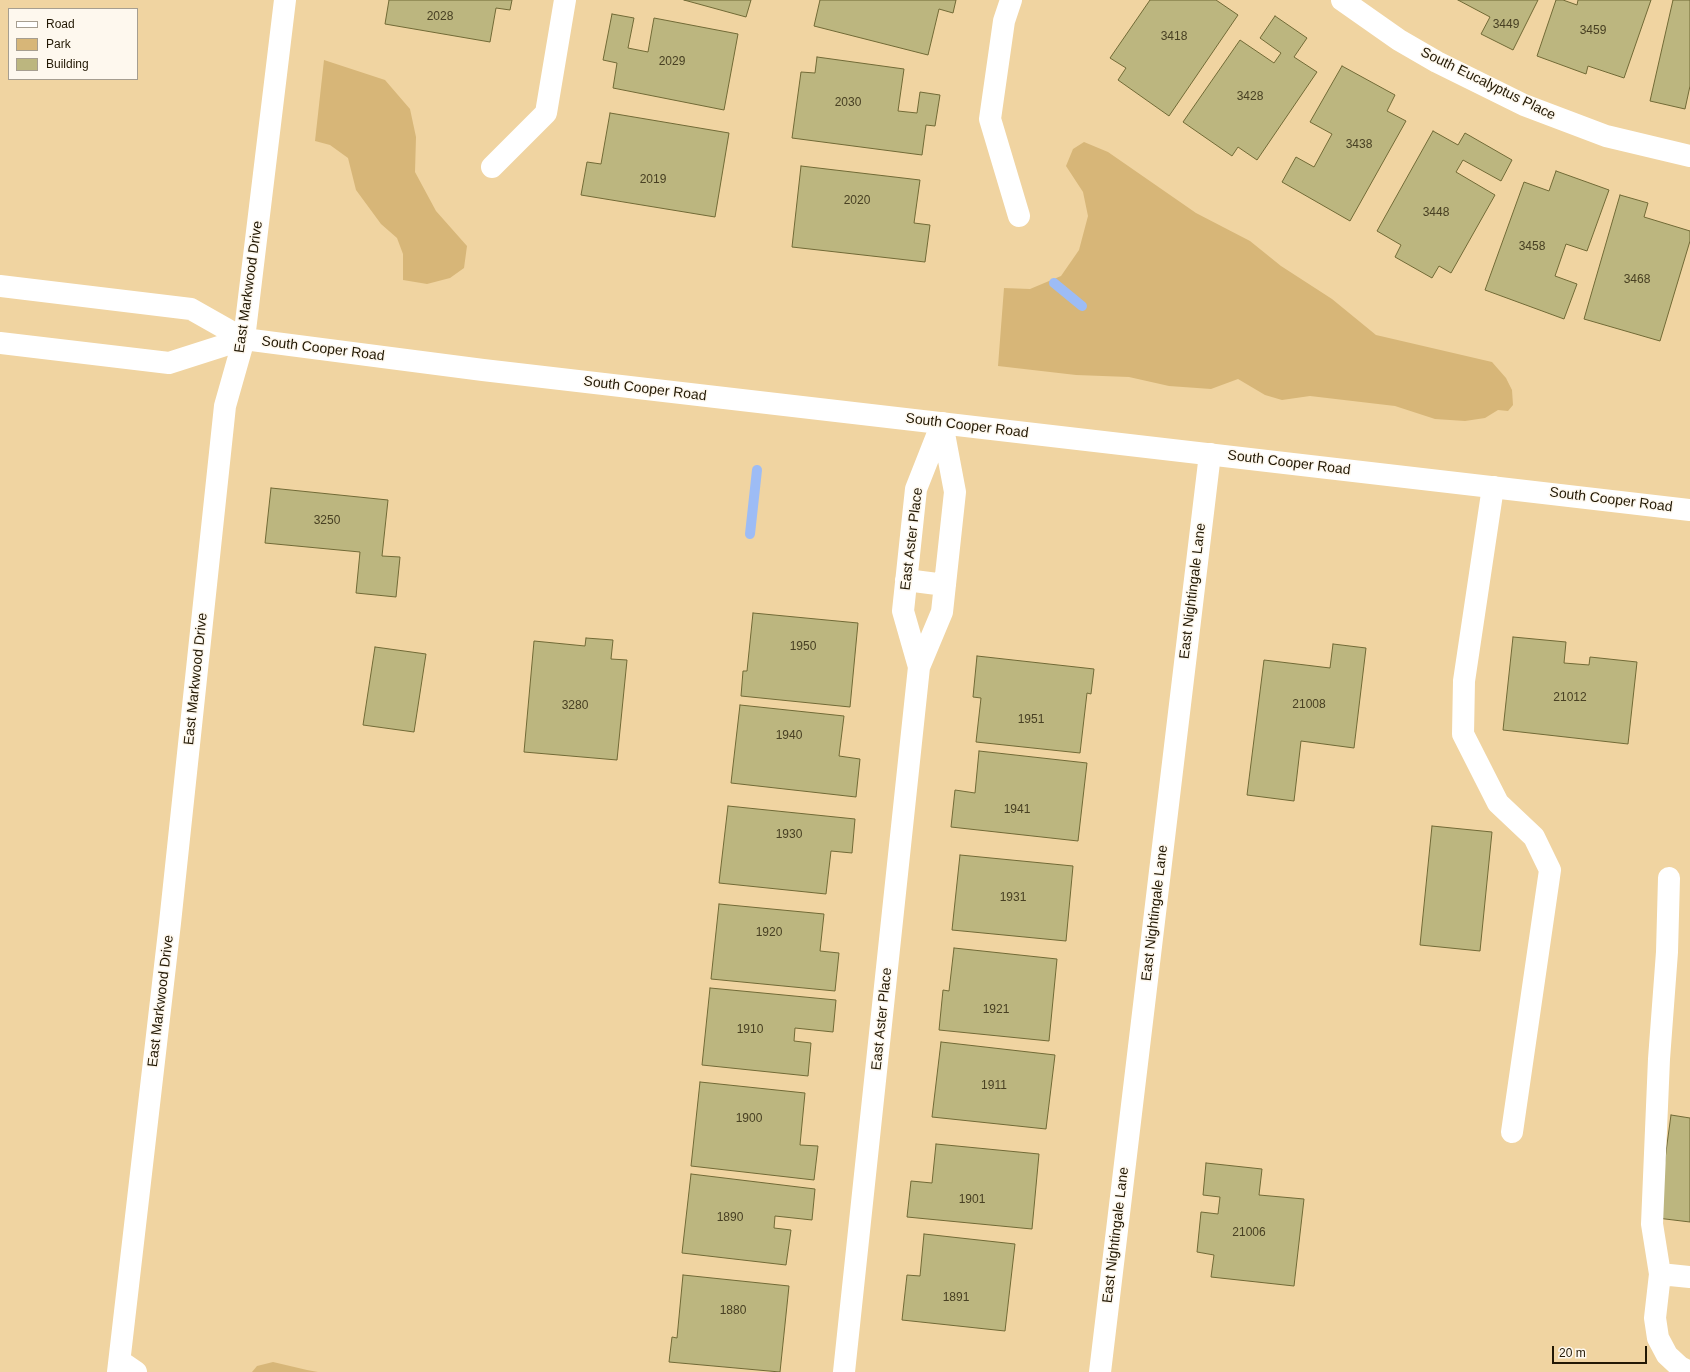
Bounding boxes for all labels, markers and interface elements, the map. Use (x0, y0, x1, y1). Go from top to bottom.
legend (8, 8, 138, 80)
house number: 2028 (427, 10, 453, 24)
text: Road (46, 17, 75, 31)
house number: 3449 (1493, 18, 1519, 32)
house number: 3459 (1580, 24, 1606, 38)
house number: 3418 (1161, 30, 1187, 44)
text: Park (46, 37, 71, 51)
street label: South Eucalyptus Place (1418, 44, 1558, 124)
house number: 2029 (659, 55, 685, 69)
text: Building (46, 57, 89, 71)
house number: 3428 (1237, 90, 1263, 104)
house number: 2030 (835, 96, 861, 110)
house number: 3438 (1346, 138, 1372, 152)
house number: 2019 (640, 173, 666, 187)
house number: 2020 (844, 194, 870, 208)
house number: 3448 (1423, 206, 1449, 220)
street label: East Markwood Drive (231, 220, 267, 354)
house number: 3458 (1519, 240, 1545, 254)
house number: 3468 (1624, 273, 1650, 287)
street label: South Cooper Road (261, 333, 385, 365)
street label: South Cooper Road (583, 373, 707, 405)
street label: South Cooper Road (905, 410, 1029, 442)
street label: South Cooper Road (1227, 447, 1351, 479)
street label: South Cooper Road (1549, 484, 1673, 516)
street label: East Aster Place (897, 487, 927, 591)
house number: 3250 (314, 514, 340, 528)
street label: East Nightingale Lane (1176, 522, 1210, 660)
street label: East Markwood Drive (181, 612, 211, 746)
house number: 1950 (790, 640, 816, 654)
house number: 21012 (1553, 691, 1587, 705)
house number: 21008 (1292, 698, 1326, 712)
house number: 3280 (562, 699, 588, 713)
house number: 1951 (1018, 713, 1044, 727)
house number: 1940 (776, 729, 802, 743)
house number: 1941 (1004, 803, 1030, 817)
house number: 1930 (776, 828, 802, 842)
street label: East Nightingale Lane (1138, 844, 1172, 982)
house number: 1931 (1000, 891, 1026, 905)
house number: 1920 (756, 926, 782, 940)
street label: East Markwood Drive (145, 934, 177, 1068)
street label: East Aster Place (868, 967, 896, 1071)
house number: 1921 (983, 1003, 1009, 1017)
house number: 1910 (737, 1023, 763, 1037)
house number: 1911 (981, 1079, 1007, 1093)
house number: 1900 (736, 1112, 762, 1126)
street label: East Nightingale Lane (1099, 1166, 1133, 1304)
house number: 1901 (959, 1193, 985, 1207)
house number: 1890 (717, 1211, 743, 1225)
house number: 21006 (1232, 1226, 1266, 1240)
house number: 1891 (943, 1291, 969, 1305)
house number: 1880 (720, 1304, 746, 1318)
scale bar (1554, 1338, 1649, 1364)
text: 20 m (1559, 1346, 1586, 1360)

